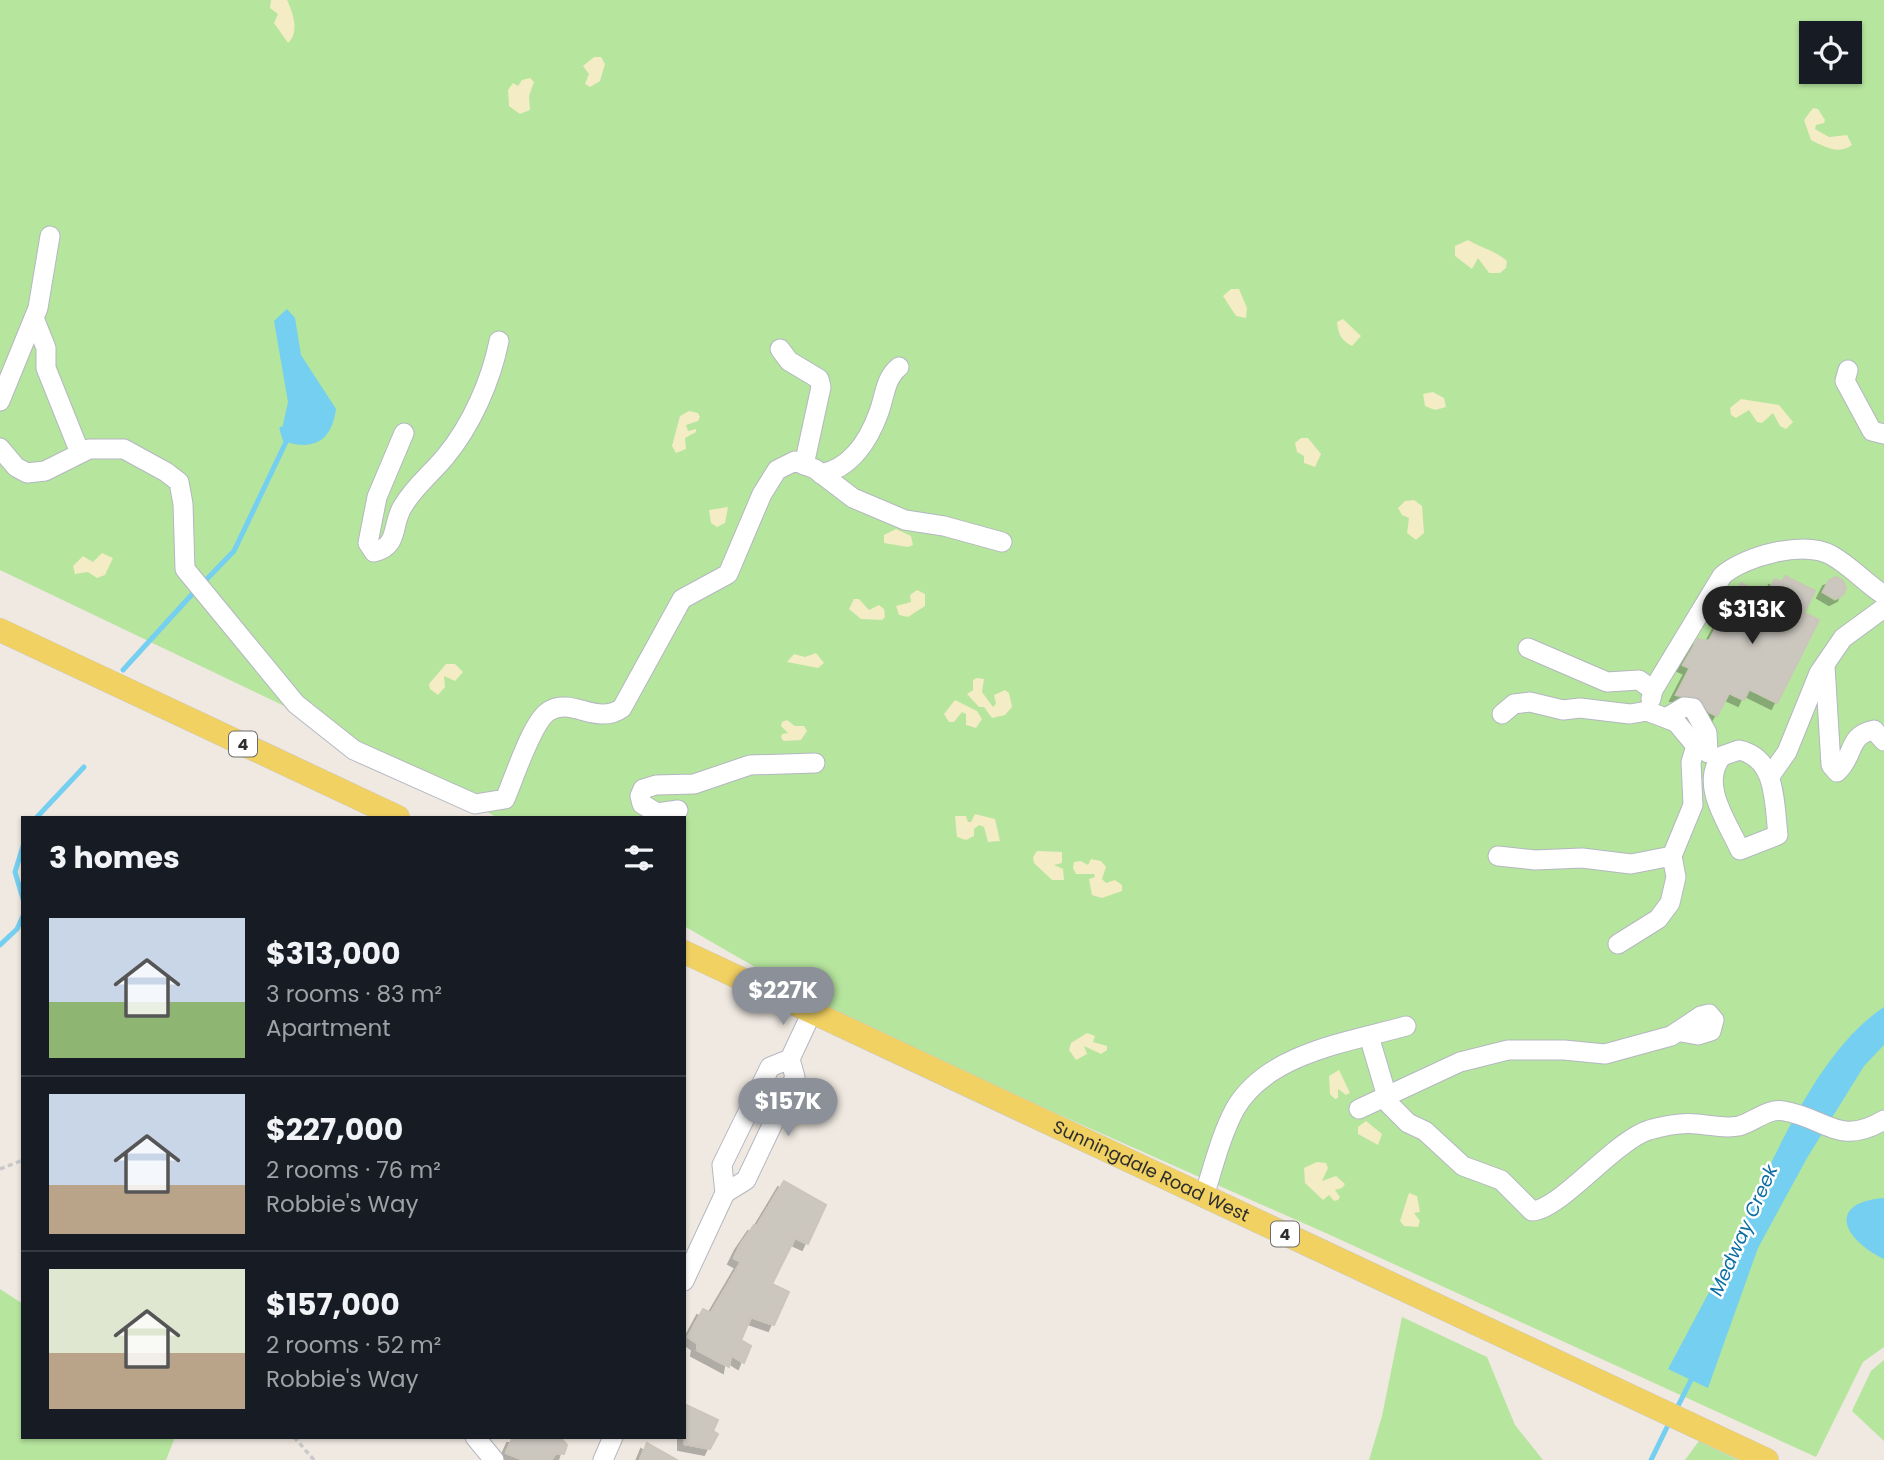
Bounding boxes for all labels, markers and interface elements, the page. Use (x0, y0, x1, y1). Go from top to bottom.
map controls (1799, 21, 1862, 84)
button: locate (1799, 21, 1862, 84)
pin: $313K (1703, 586, 1801, 646)
text: $313K (1718, 593, 1786, 625)
road number: 4 (229, 732, 257, 757)
text: 3 homes (49, 836, 180, 879)
icon: filters (620, 839, 658, 877)
text: $313,000 (266, 932, 401, 975)
icon: home (105, 946, 189, 1030)
pin: $227K (734, 968, 832, 1027)
text: $227K (748, 974, 818, 1006)
text: 3 rooms · 83 m² (266, 978, 442, 1010)
text: Apartment (266, 1012, 391, 1044)
pin: $157K (739, 1078, 837, 1138)
text: $157K (754, 1085, 822, 1117)
text: $227,000 (266, 1108, 403, 1151)
street label: Sunningdale Road West (1049, 1114, 1254, 1228)
icon: home (105, 1122, 189, 1206)
text: 2 rooms · 76 m² (266, 1154, 441, 1186)
water label: Medway Creek (1702, 1159, 1785, 1300)
text: Robbie's Way (266, 1188, 418, 1220)
road number: 4 (1271, 1222, 1299, 1246)
text: $157,000 (266, 1283, 400, 1326)
icon: home (105, 1297, 189, 1381)
text: 2 rooms · 52 m² (266, 1329, 441, 1361)
text: Robbie's Way (266, 1363, 418, 1395)

